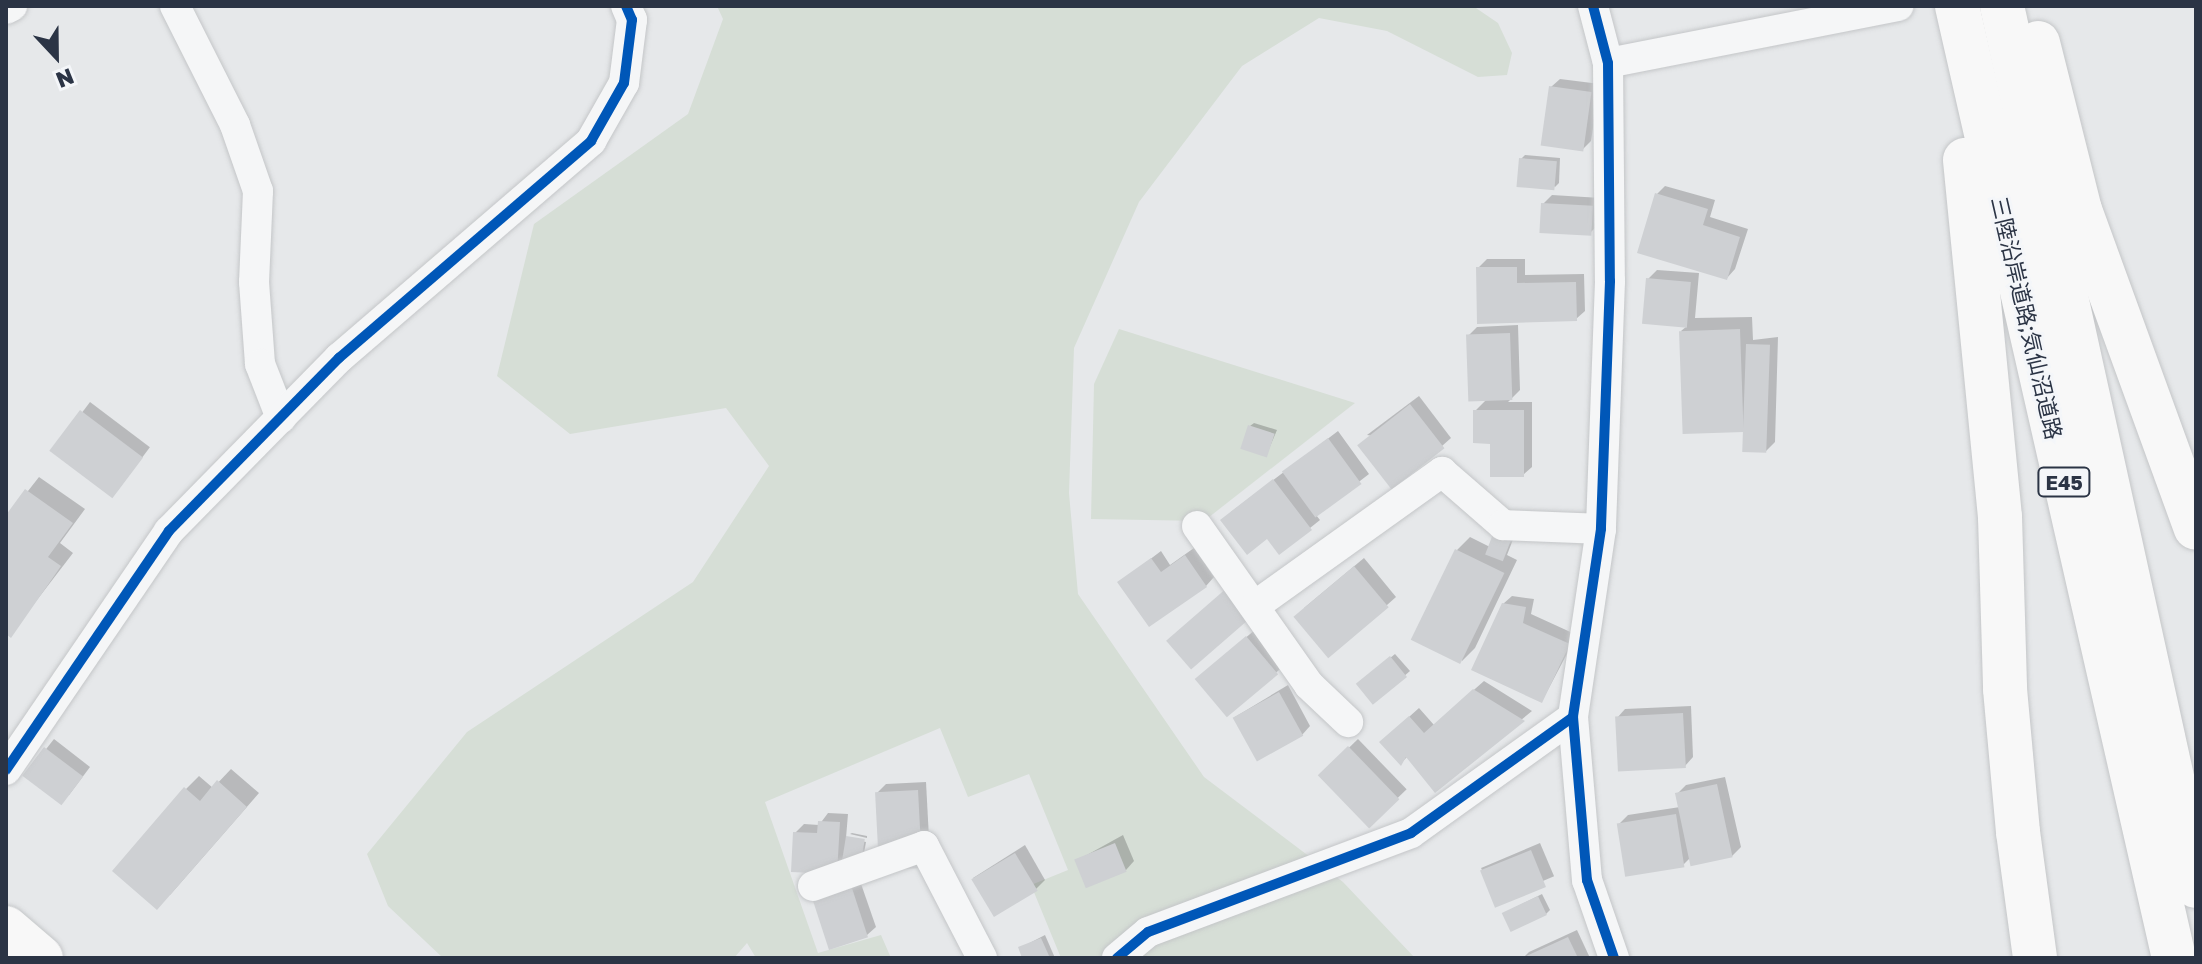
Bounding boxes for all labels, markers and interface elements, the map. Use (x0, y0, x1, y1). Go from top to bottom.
north arrow (16, 16, 96, 96)
text: N (52, 63, 78, 94)
street label: 三陸沿岸道路;気仙沼道路 (1986, 194, 2068, 442)
road number: E45 (2036, 466, 2092, 498)

